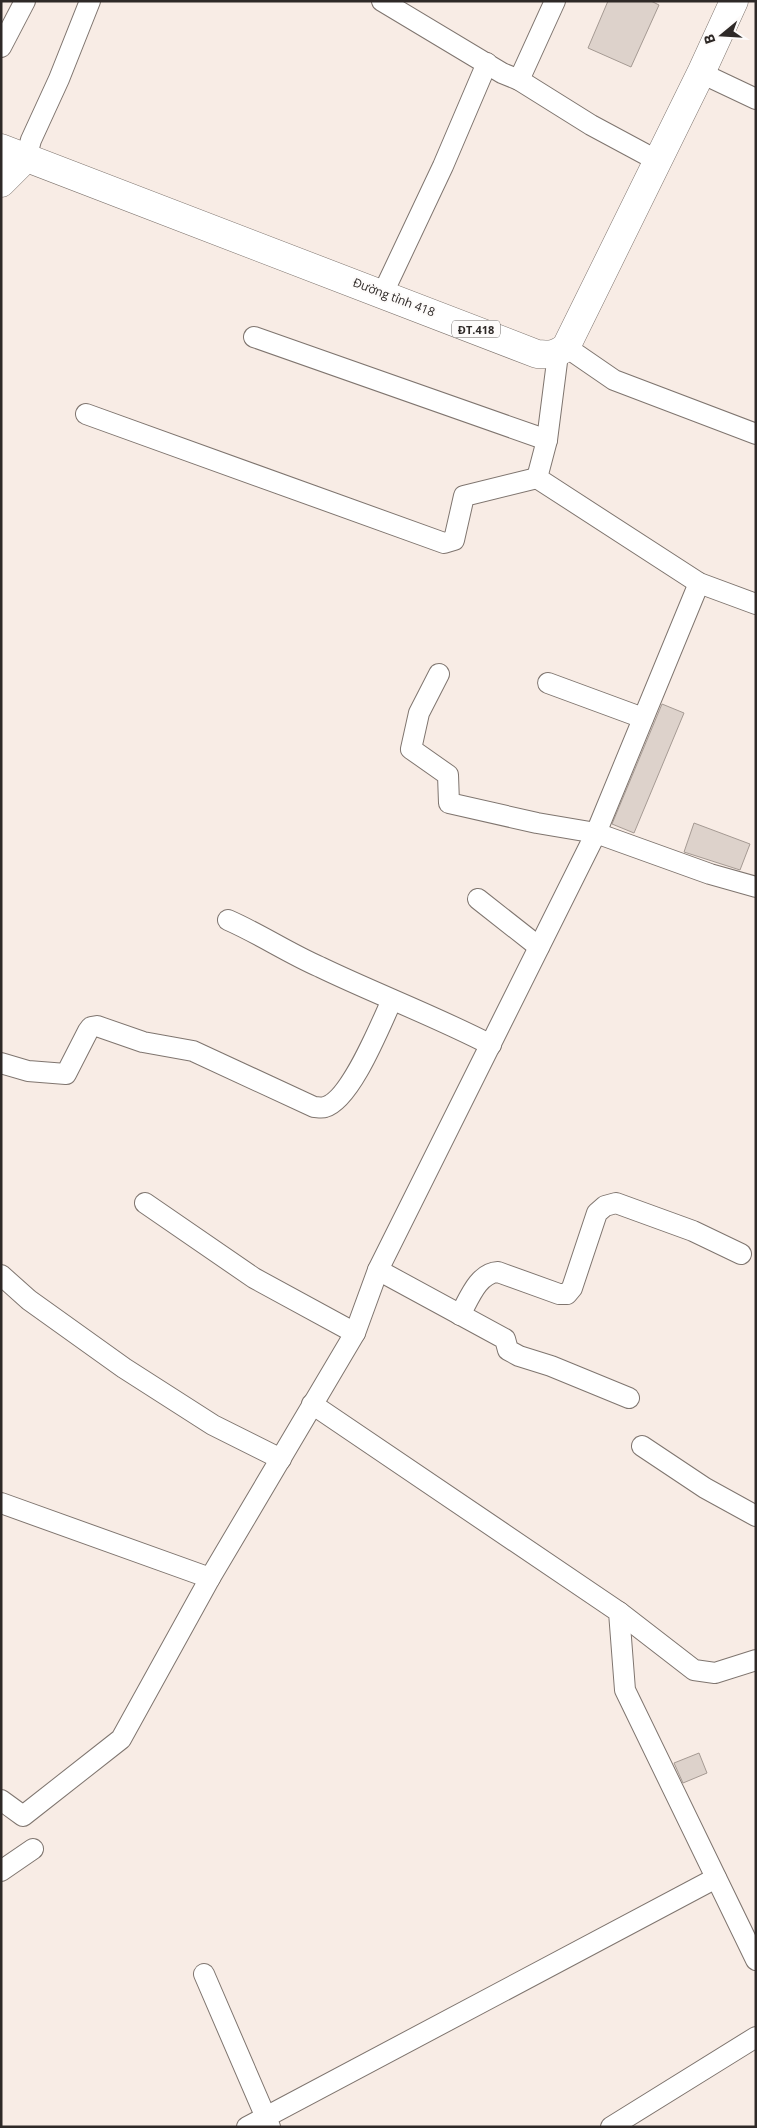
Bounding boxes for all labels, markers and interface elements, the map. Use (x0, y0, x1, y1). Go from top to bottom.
north arrow (697, 10, 747, 60)
text: B (699, 32, 720, 47)
street label: Đường tỉnh 418 (350, 274, 438, 321)
road number: ĐT.418 (452, 320, 500, 338)

